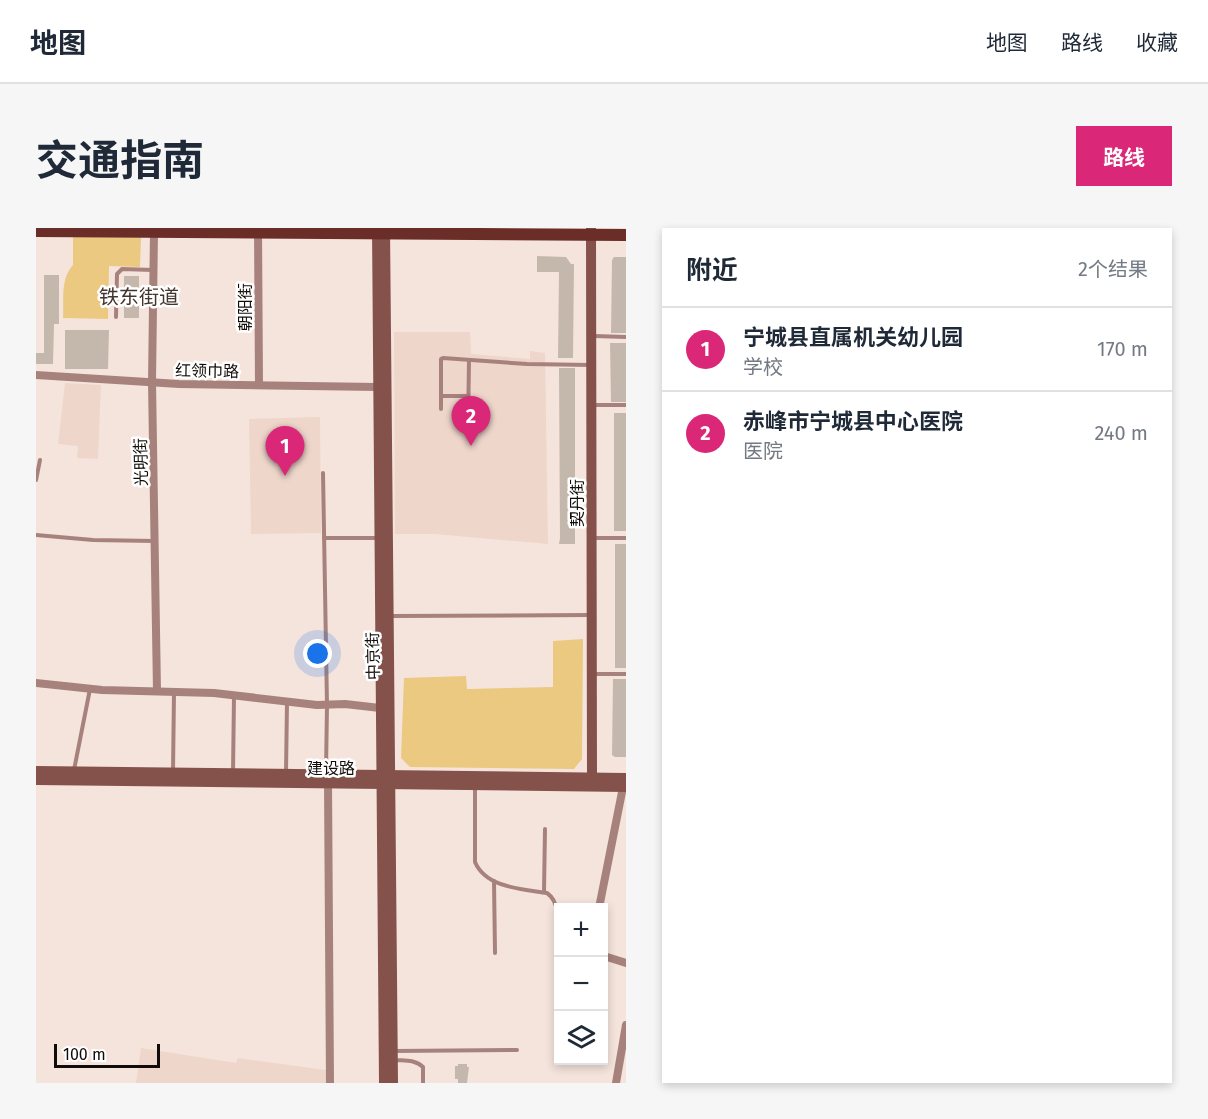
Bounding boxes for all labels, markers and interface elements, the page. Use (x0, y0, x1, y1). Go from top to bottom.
text: 地图 (30, 27, 86, 60)
text: 地图 (986, 30, 1028, 56)
text: 路线 (1061, 30, 1103, 56)
text: 收藏 (1136, 30, 1178, 56)
button: 路线 (1076, 126, 1172, 186)
text: 交通指南 (36, 136, 204, 186)
text: 附近 (686, 255, 738, 286)
text: 2个结果 (1078, 257, 1148, 281)
street label: 朝阳街 (236, 283, 255, 331)
district label: 铁东街道 (99, 285, 179, 309)
text: 宁城县直属机关幼儿园 (743, 324, 963, 351)
text: 1 (701, 337, 710, 361)
text: 170 m (1097, 337, 1148, 361)
text: 学校 (743, 355, 783, 379)
street label: 红领巾路 (175, 361, 239, 381)
pin: 2 (452, 396, 490, 446)
text: 赤峰市宁城县中心医院 (743, 408, 963, 435)
text: 2 (700, 421, 711, 445)
text: 240 m (1094, 421, 1148, 445)
pin: 1 (266, 426, 304, 476)
street label: 光明街 (131, 438, 151, 486)
text: 医院 (743, 439, 783, 463)
street label: 契丹街 (568, 479, 587, 527)
street label: 中京街 (363, 632, 383, 680)
your location (303, 639, 332, 668)
street label: 建设路 (307, 759, 355, 778)
map controls (554, 903, 608, 1065)
button: + (554, 903, 608, 957)
button: − (554, 957, 608, 1011)
button: layers (554, 1011, 608, 1065)
scale bar (54, 1041, 160, 1068)
text: 100 m (63, 1045, 106, 1064)

